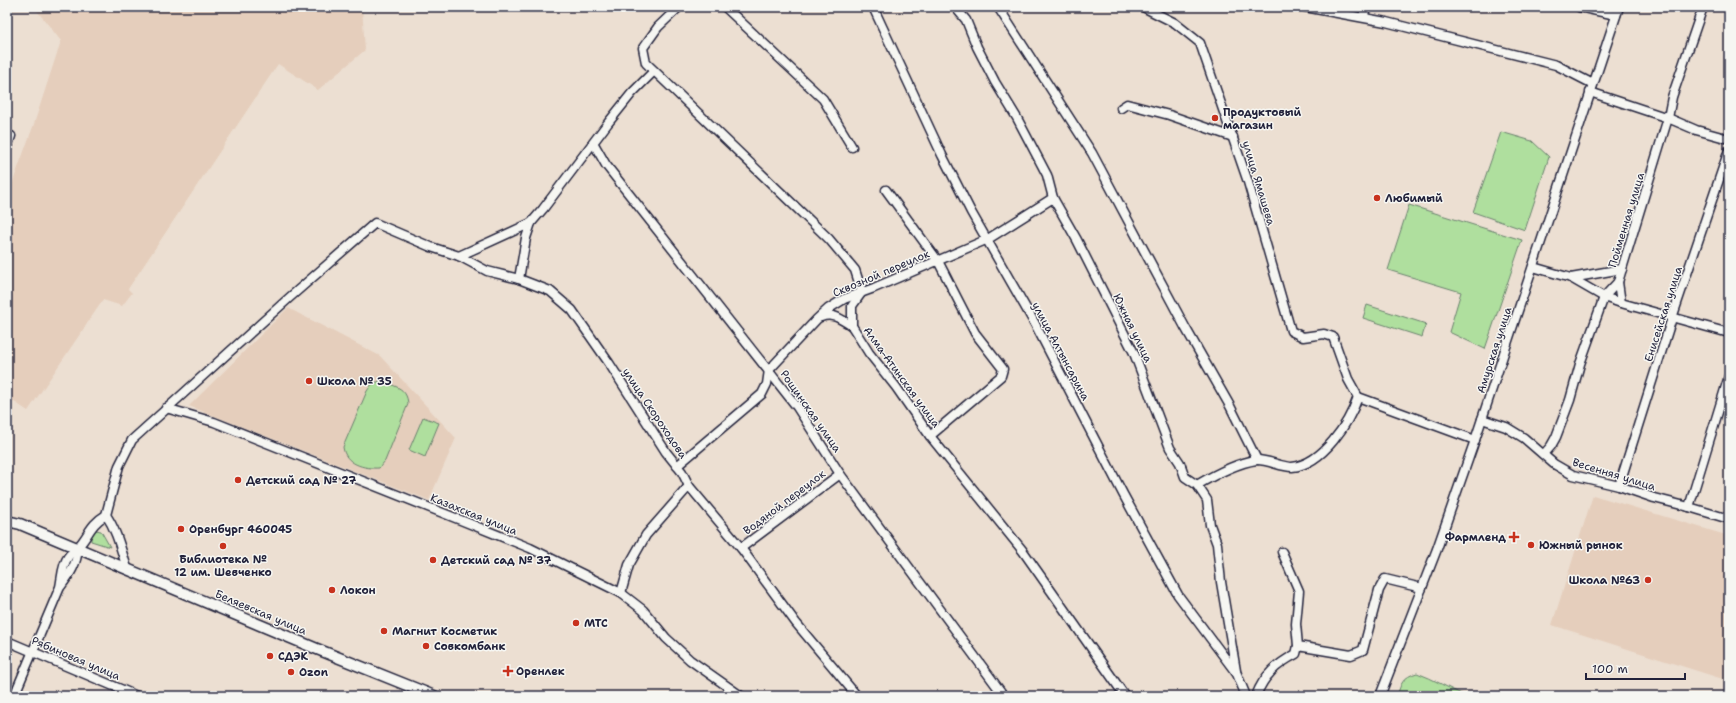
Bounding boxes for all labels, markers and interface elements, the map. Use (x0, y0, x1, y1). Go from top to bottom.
place label: Продуктовый магазин (1223, 105, 1301, 133)
marker: Продуктовый магазин (1210, 113, 1220, 123)
street label: улица Ямашева (1239, 139, 1279, 227)
street label: Пойменная улица (1605, 171, 1648, 269)
place label: Любимый (1385, 191, 1443, 206)
marker: Любимый (1372, 193, 1382, 203)
street label: Сквозной переулок (831, 246, 932, 301)
street label: Енисейская улица (1641, 264, 1686, 364)
street label: Южная улица (1109, 291, 1156, 365)
street label: улица Алтынсарина (1028, 299, 1093, 403)
street label: Амурская улица (1473, 305, 1516, 395)
street label: Алма-Атинская улица (860, 324, 943, 431)
street label: улица Скороходова (619, 365, 691, 462)
street label: Рощинская улица (777, 367, 845, 455)
place label: Школа № 35 (317, 374, 392, 389)
marker: Школа № 35 (304, 376, 314, 386)
street label: Весенняя улица (1571, 455, 1657, 494)
street label: Водяной переулок (740, 466, 829, 538)
place label: Детский сад № 27 (246, 473, 357, 488)
marker: Детский сад № 27 (233, 475, 243, 485)
street label: Казахская улица (428, 490, 520, 539)
place label: Оренбург 460045 (189, 522, 292, 537)
marker: Оренбург 460045 (176, 524, 186, 534)
place label: Фармленд (1445, 530, 1506, 545)
marker: Фармленд (1509, 532, 1519, 542)
place label: Южный рынок (1539, 538, 1623, 553)
marker: Южный рынок (1526, 540, 1536, 550)
marker: Библиотека № 12 им. Шевченко (218, 541, 228, 551)
place label: Библиотека № 12 им. Шевченко (174, 552, 272, 580)
place label: Детский сад № 37 (441, 553, 552, 568)
marker: Детский сад № 37 (428, 555, 438, 565)
place label: Школа №63 (1569, 573, 1640, 588)
marker: Школа №63 (1643, 575, 1653, 585)
place label: Локон (340, 583, 376, 598)
marker: Локон (327, 585, 337, 595)
street label: Беляевская улица (213, 586, 309, 639)
place label: МТС (584, 616, 608, 631)
marker: МТС (571, 618, 581, 628)
place label: Магнит Косметик (392, 624, 497, 639)
marker: Магнит Косметик (379, 626, 389, 636)
street label: Рябиновая улица (29, 633, 123, 684)
place label: Совкомбанк (434, 639, 505, 654)
marker: Совкомбанк (421, 641, 431, 651)
place label: СДЭК (278, 649, 309, 664)
marker: СДЭК (265, 651, 275, 661)
scale bar (1586, 655, 1685, 681)
text: 100 m (1592, 661, 1628, 677)
place label: Оренлек (516, 664, 565, 679)
place label: Ozon (299, 665, 329, 680)
marker: Оренлек (503, 666, 513, 676)
marker: Ozon (286, 667, 296, 677)

